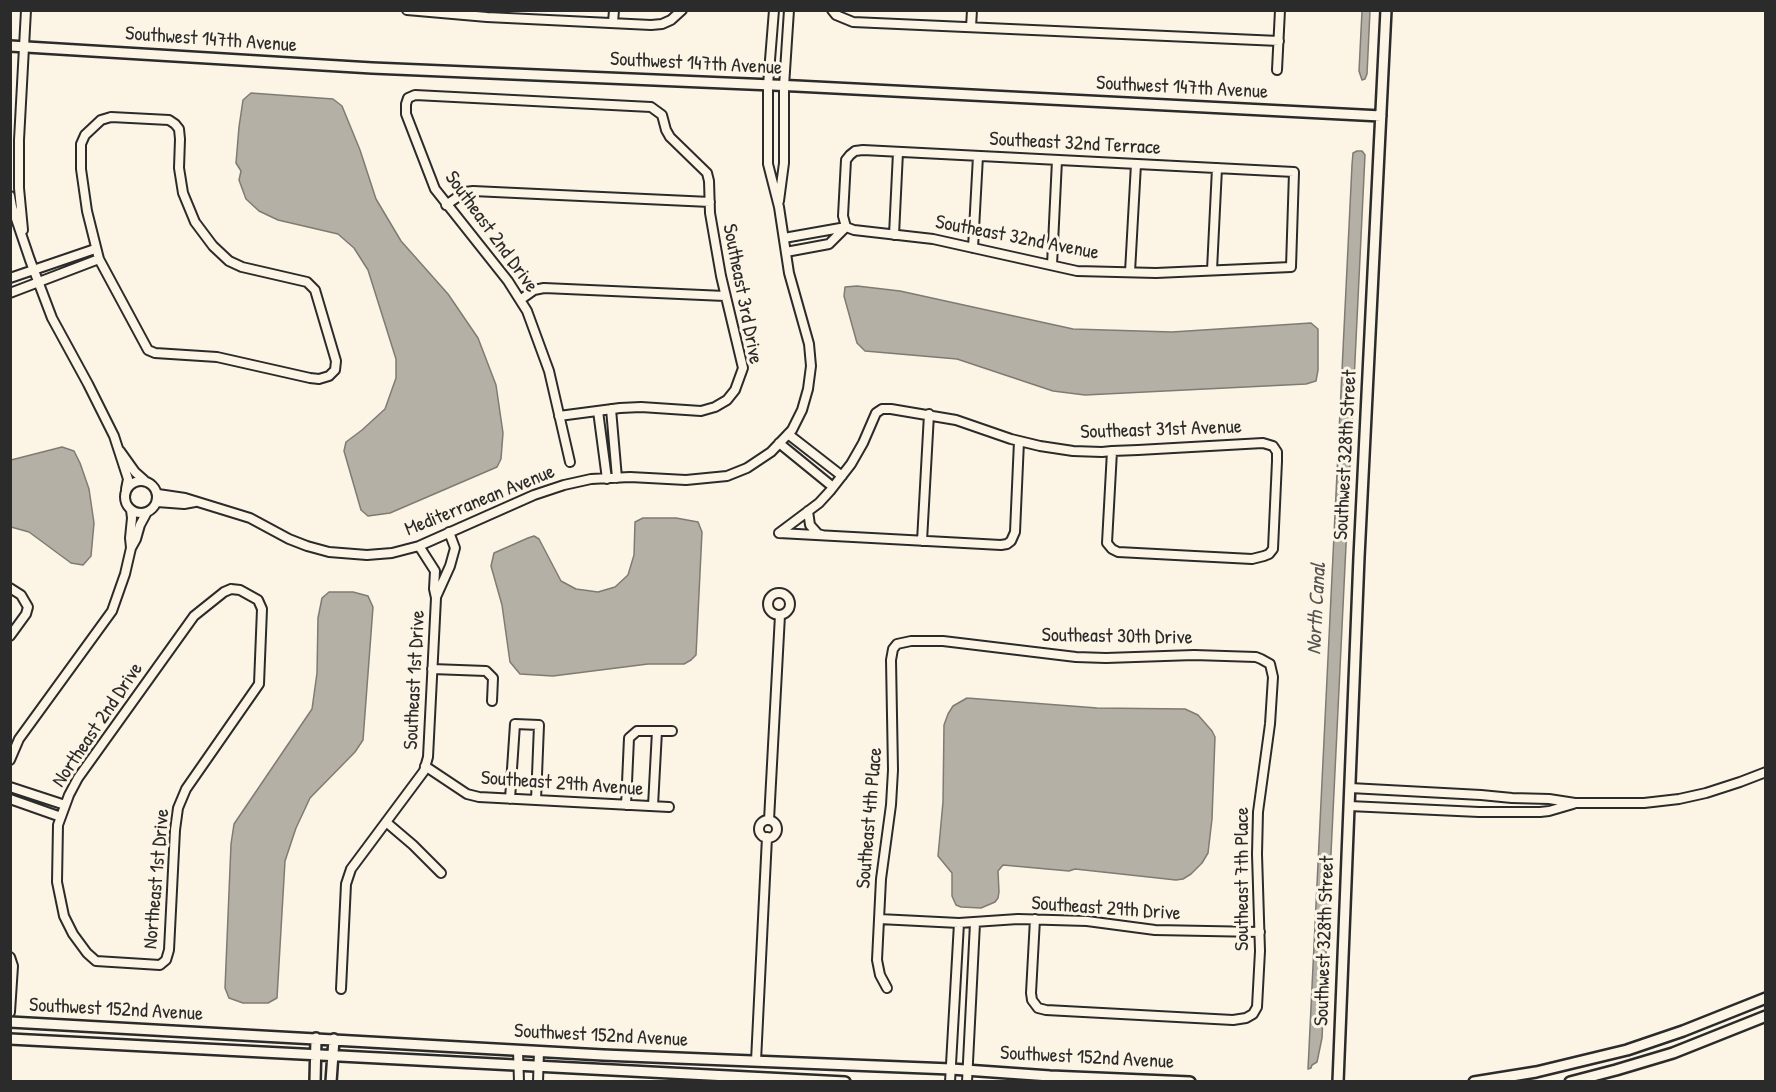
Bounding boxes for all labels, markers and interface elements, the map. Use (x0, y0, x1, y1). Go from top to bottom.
street label: Southwest 147th Avenue (124, 22, 298, 58)
street label: Southwest 147th Avenue (609, 48, 783, 80)
street label: Southwest 147th Avenue (1095, 72, 1269, 104)
street label: Southeast 32nd Terrace (989, 128, 1161, 160)
street label: Southeast 2nd Drive (439, 167, 543, 297)
street label: Southeast 32nd Avenue (933, 210, 1101, 266)
street label: Southeast 3rd Drive (717, 222, 767, 366)
street label: Southwest 328th Street (1330, 369, 1362, 541)
street label: Southeast 31st Avenue (1080, 415, 1242, 445)
street label: Mediterranean Avenue (402, 460, 558, 542)
water label: North Canal (1302, 563, 1332, 655)
street label: Southeast 1st Drive (399, 610, 431, 750)
street label: Southeast 30th Drive (1041, 624, 1193, 650)
street label: Northeast 2nd Drive (47, 658, 149, 792)
street label: Southeast 4th Place (852, 747, 888, 889)
street label: Southeast 29th Avenue (480, 766, 644, 802)
street label: Southeast 7th Place (1231, 807, 1255, 951)
street label: Northeast 1st Drive (139, 808, 175, 950)
street label: Southwest 328th Street (1310, 855, 1340, 1027)
street label: Southeast 29th Drive (1030, 892, 1182, 926)
street label: Southwest 152nd Avenue (28, 993, 204, 1027)
street label: Southwest 152nd Avenue (513, 1019, 689, 1053)
street label: Southwest 152nd Avenue (999, 1041, 1175, 1075)

